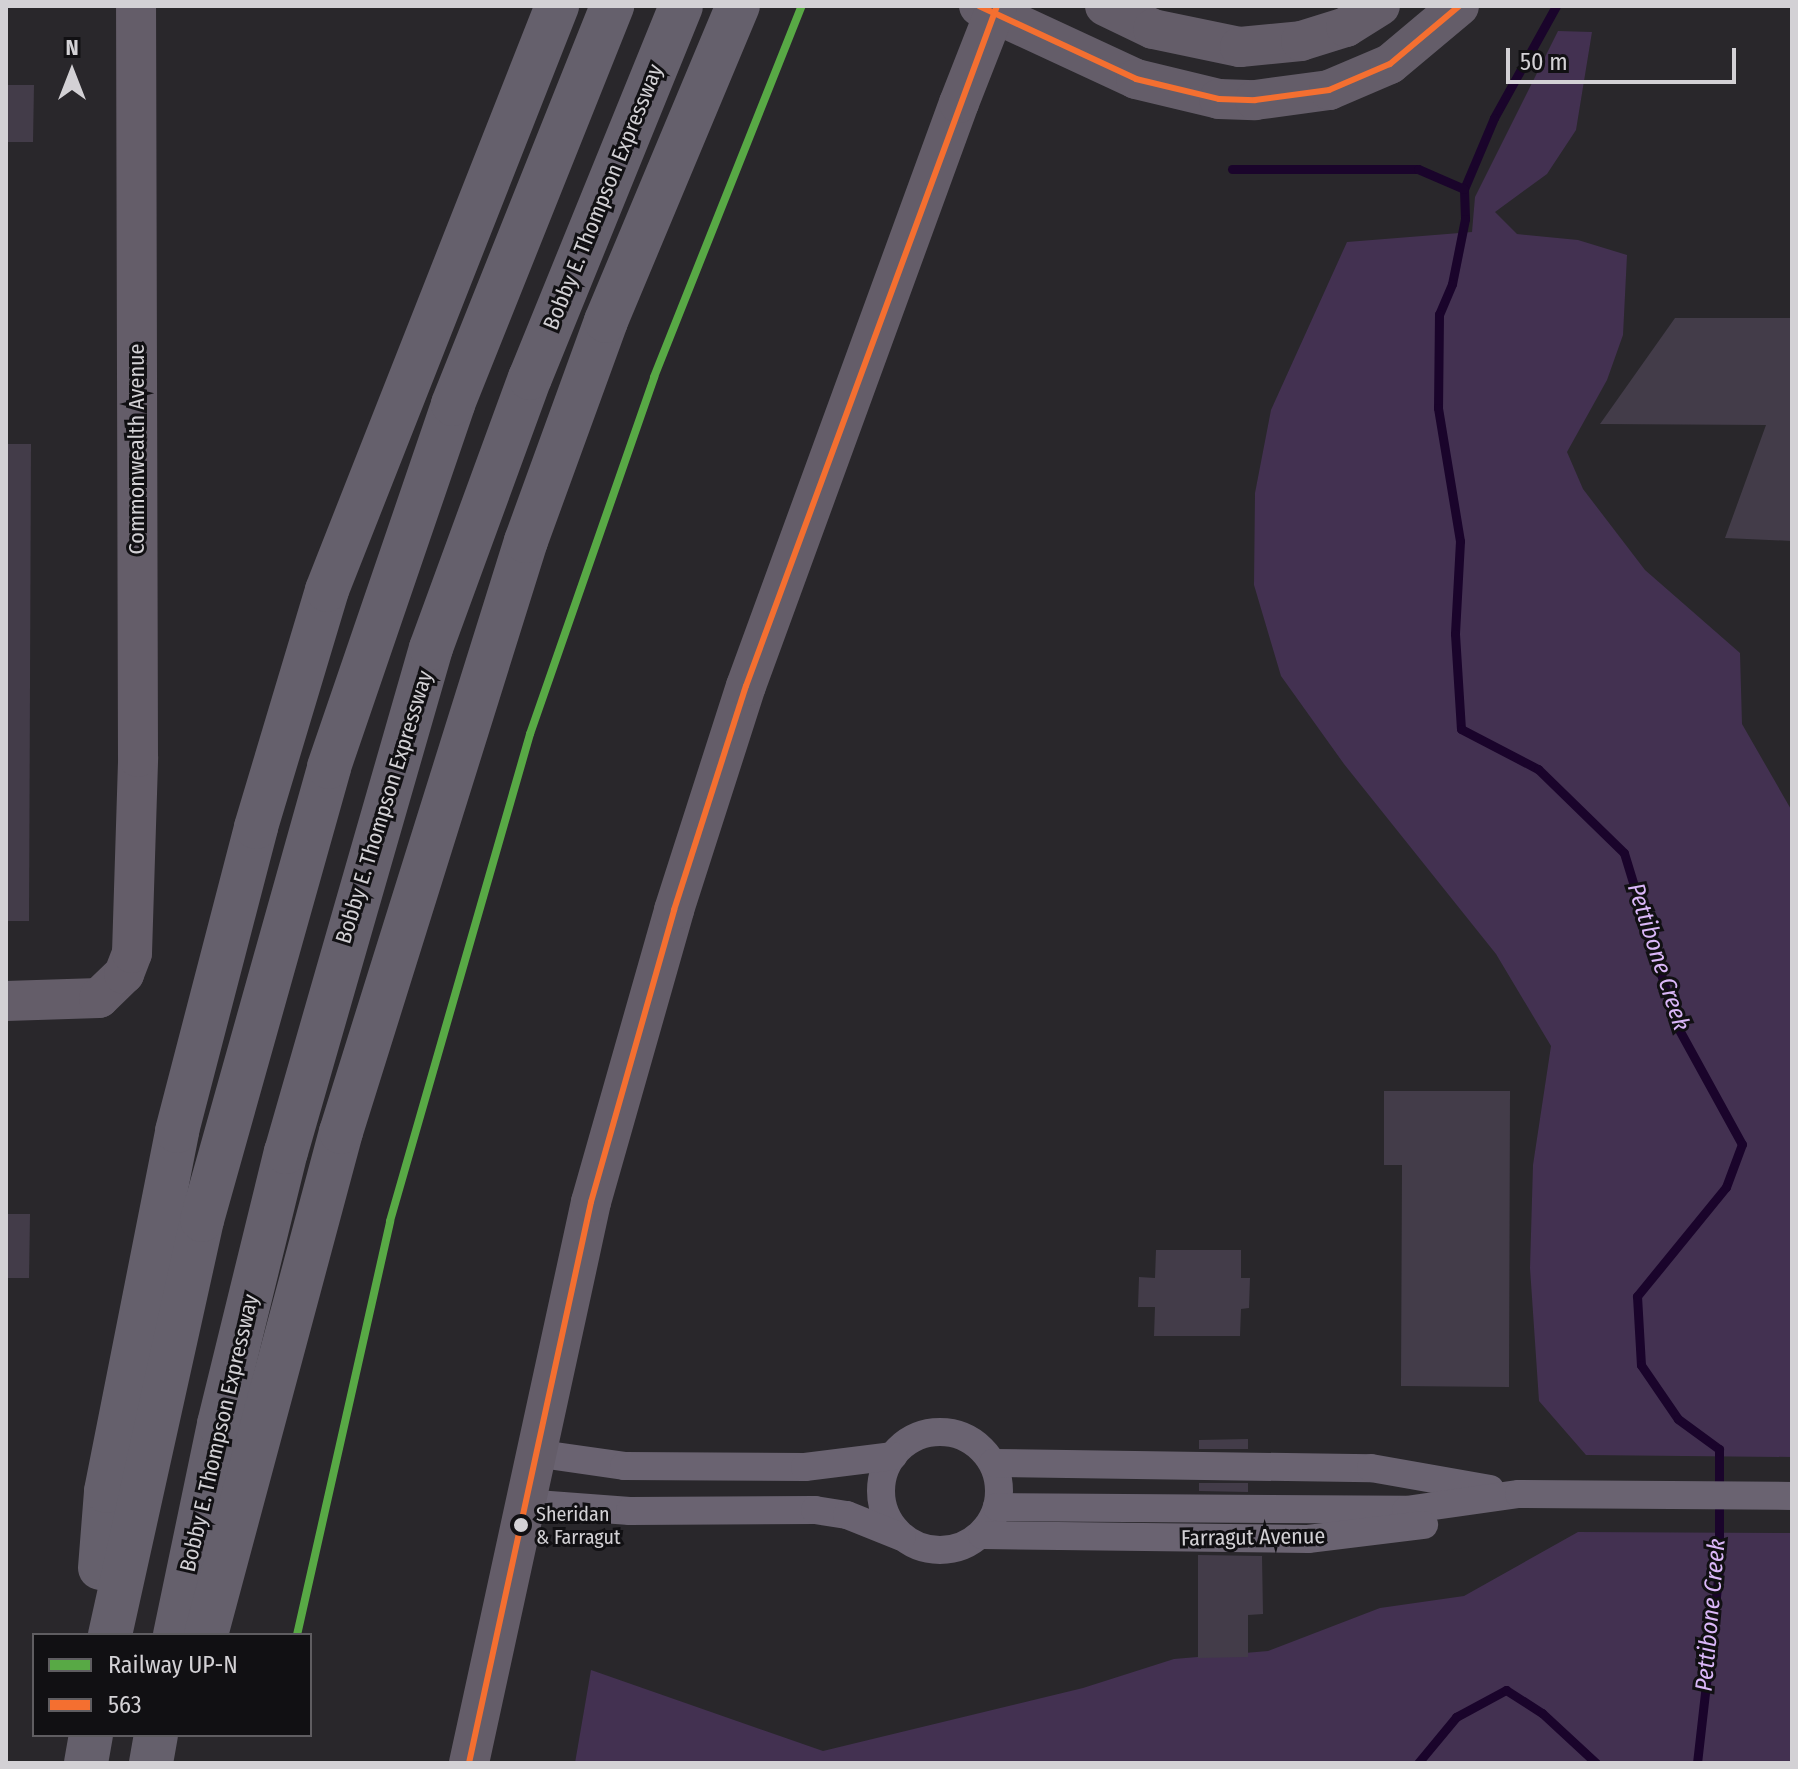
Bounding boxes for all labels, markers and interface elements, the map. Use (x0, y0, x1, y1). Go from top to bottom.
north arrow (32, 32, 112, 112)
scale bar (1510, 32, 1740, 82)
text: N (65, 34, 79, 61)
text: 50 m (1520, 48, 1568, 76)
street label: Bobby E. Thompson Expressway (538, 60, 668, 334)
street label: Commonwealth Avenue (124, 344, 150, 554)
street label: Bobby E. Thompson Expressway (330, 667, 438, 947)
water label: Pettibone Creek (1621, 880, 1695, 1034)
street label: Bobby E. Thompson Expressway (174, 1292, 264, 1574)
place label: Sheridan & Farragut (536, 1502, 620, 1549)
marker: Sheridan & Farragut (513, 1517, 529, 1533)
street label: Farragut Avenue (1181, 1523, 1325, 1551)
water label: Pettibone Creek (1690, 1537, 1732, 1693)
legend (32, 1633, 312, 1737)
text: Railway UP-N (108, 1651, 238, 1679)
text: 563 (108, 1691, 142, 1719)

